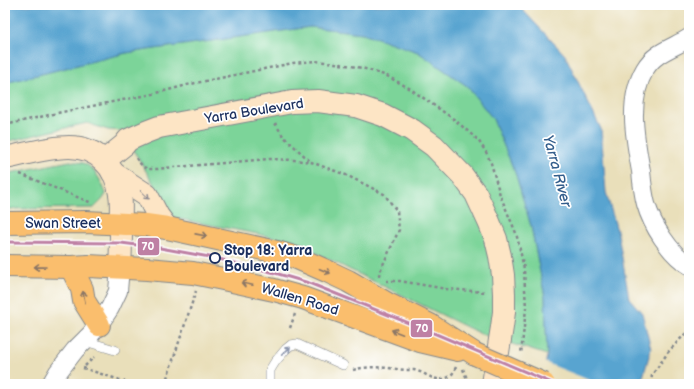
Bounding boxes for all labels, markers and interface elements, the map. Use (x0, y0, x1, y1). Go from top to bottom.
street label: Yarra Boulevard (202, 95, 305, 127)
water label: Yarra River (538, 133, 576, 211)
one-way arrow (140, 191, 150, 200)
street label: Swan Street (25, 215, 101, 232)
one-way arrow (194, 232, 207, 240)
line badge: 70 (137, 237, 160, 256)
text: 70 (142, 240, 155, 253)
place label: Stop 18: Yarra Boulevard (224, 242, 312, 275)
marker: Stop 18: Yarra Boulevard (209, 252, 221, 264)
one-way arrow (34, 263, 47, 271)
one-way arrow (319, 267, 331, 275)
one-way arrow (241, 279, 254, 287)
street label: Wallen Road (259, 279, 341, 319)
one-way arrow (79, 290, 87, 303)
line badge: 70 (410, 319, 433, 338)
text: 70 (416, 322, 429, 335)
one-way arrow (392, 328, 404, 336)
one-way arrow (281, 346, 291, 355)

